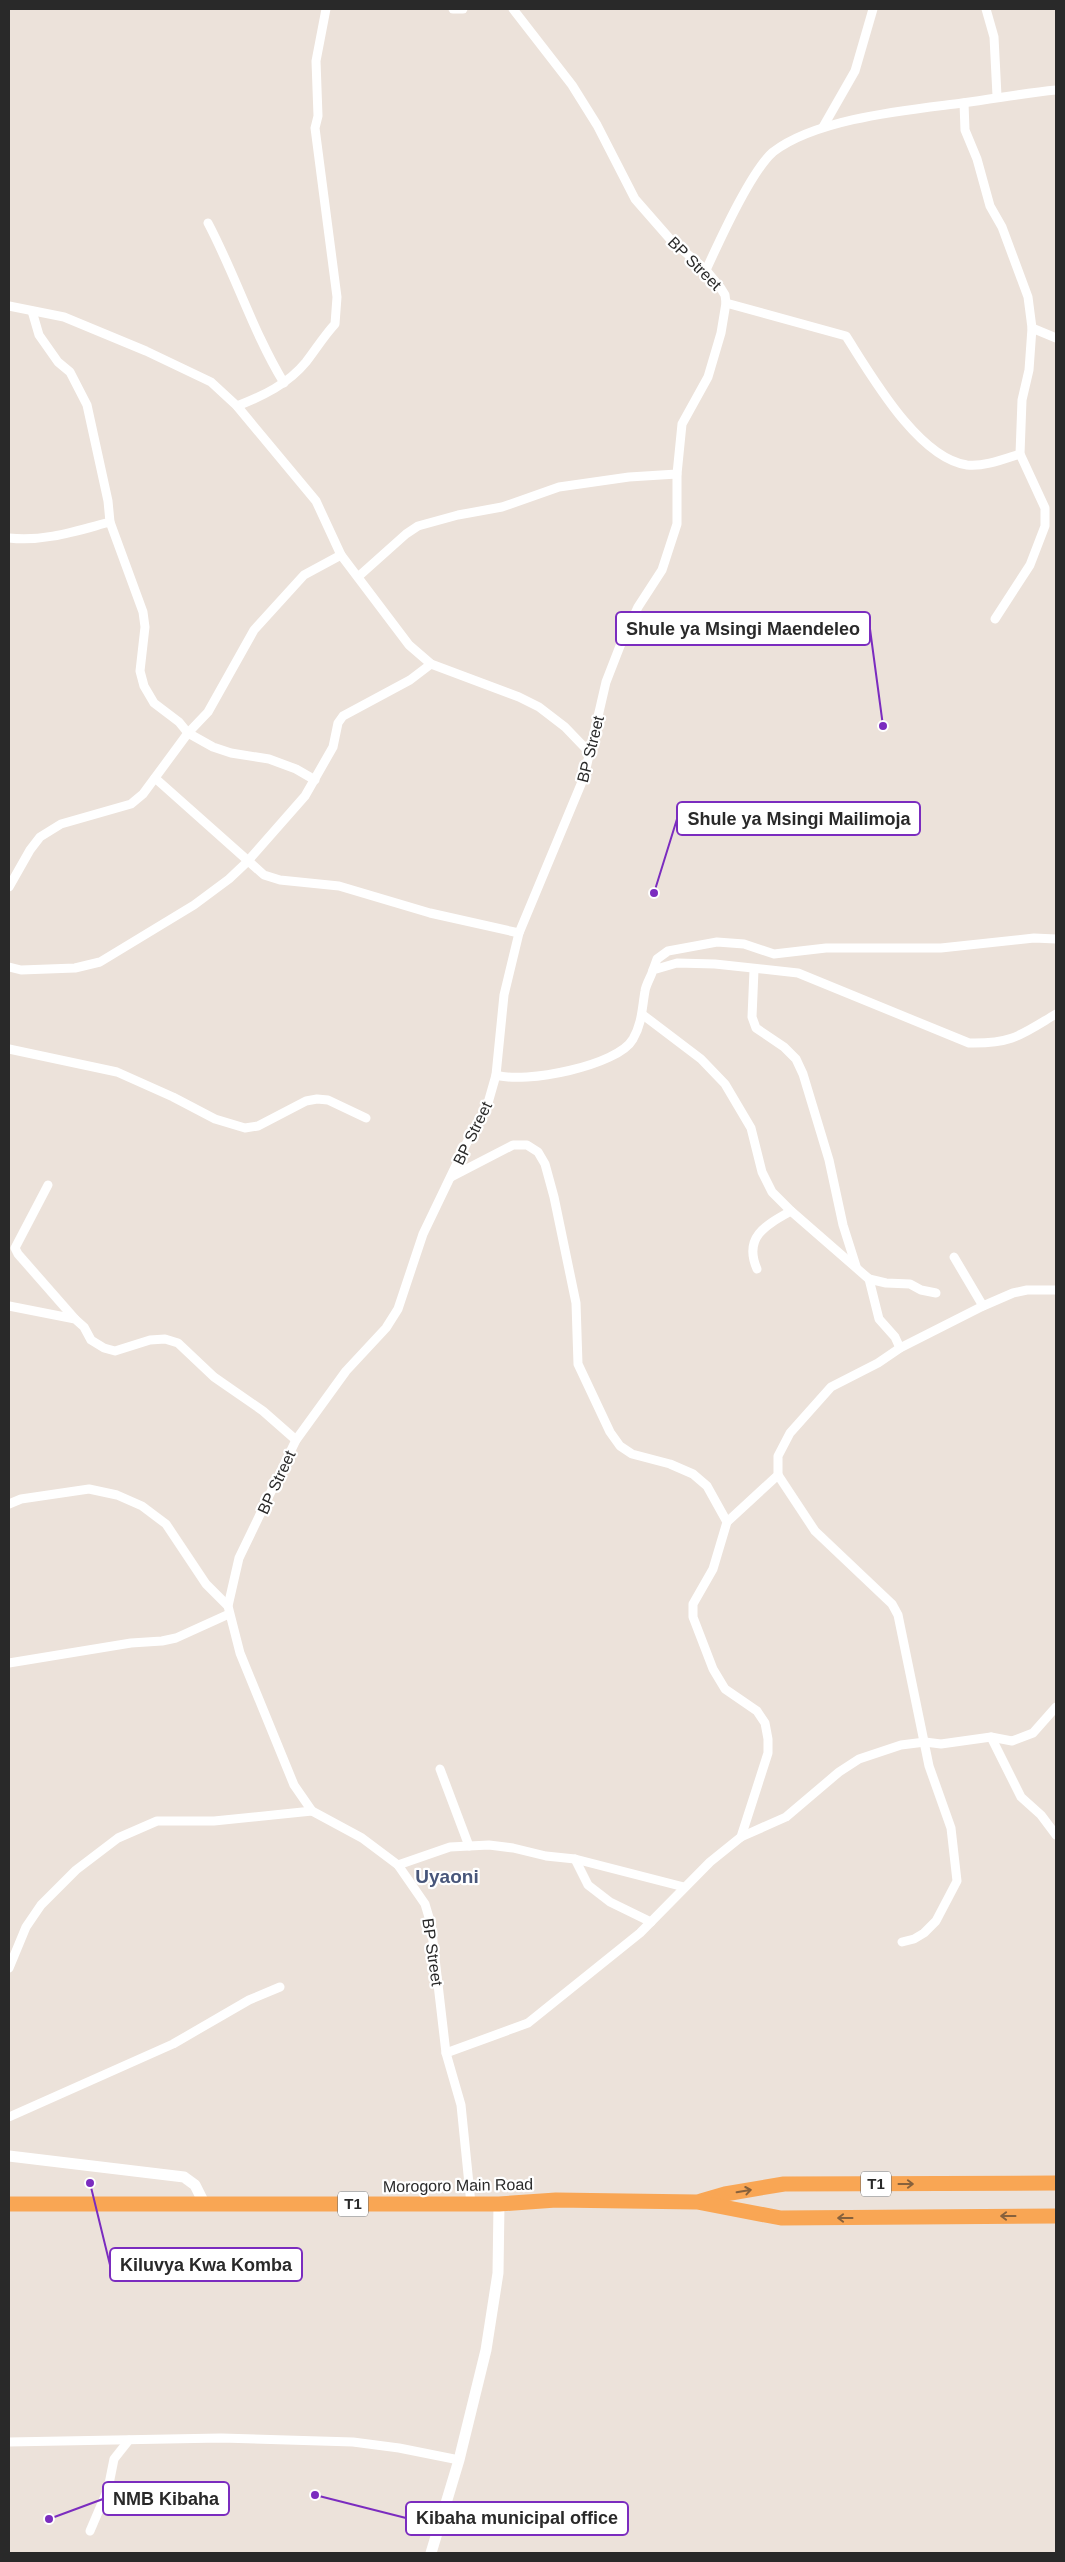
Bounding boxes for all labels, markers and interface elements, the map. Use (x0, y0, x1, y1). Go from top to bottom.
street label: BP Street (665, 233, 725, 294)
callout: Shule ya Msingi Maendeleo (616, 612, 870, 645)
text: Shule ya Msingi Maendeleo (626, 619, 860, 639)
street label: BP Street (574, 713, 607, 784)
callout: Shule ya Msingi Mailimoja (677, 802, 920, 835)
text: Shule ya Msingi Mailimoja (687, 809, 912, 829)
street label: BP Street (450, 1098, 495, 1168)
street label: BP Street (254, 1447, 299, 1517)
district label: Uyaoni (415, 1866, 479, 1887)
street label: BP Street (419, 1917, 446, 1988)
road number: T1 (861, 2172, 891, 2196)
street label: Morogoro Main Road (383, 2176, 533, 2195)
one-way arrow (898, 2179, 914, 2189)
one-way arrow (736, 2185, 752, 2195)
road number: T1 (338, 2192, 368, 2216)
one-way arrow (1000, 2211, 1016, 2221)
one-way arrow (837, 2213, 854, 2223)
callout: Kiluvya Kwa Komba (110, 2248, 302, 2281)
text: Kiluvya Kwa Komba (120, 2255, 293, 2275)
callout: NMB Kibaha (103, 2482, 229, 2515)
text: NMB Kibaha (113, 2489, 220, 2509)
callout: Kibaha municipal office (406, 2502, 628, 2535)
text: Kibaha municipal office (416, 2508, 618, 2528)

